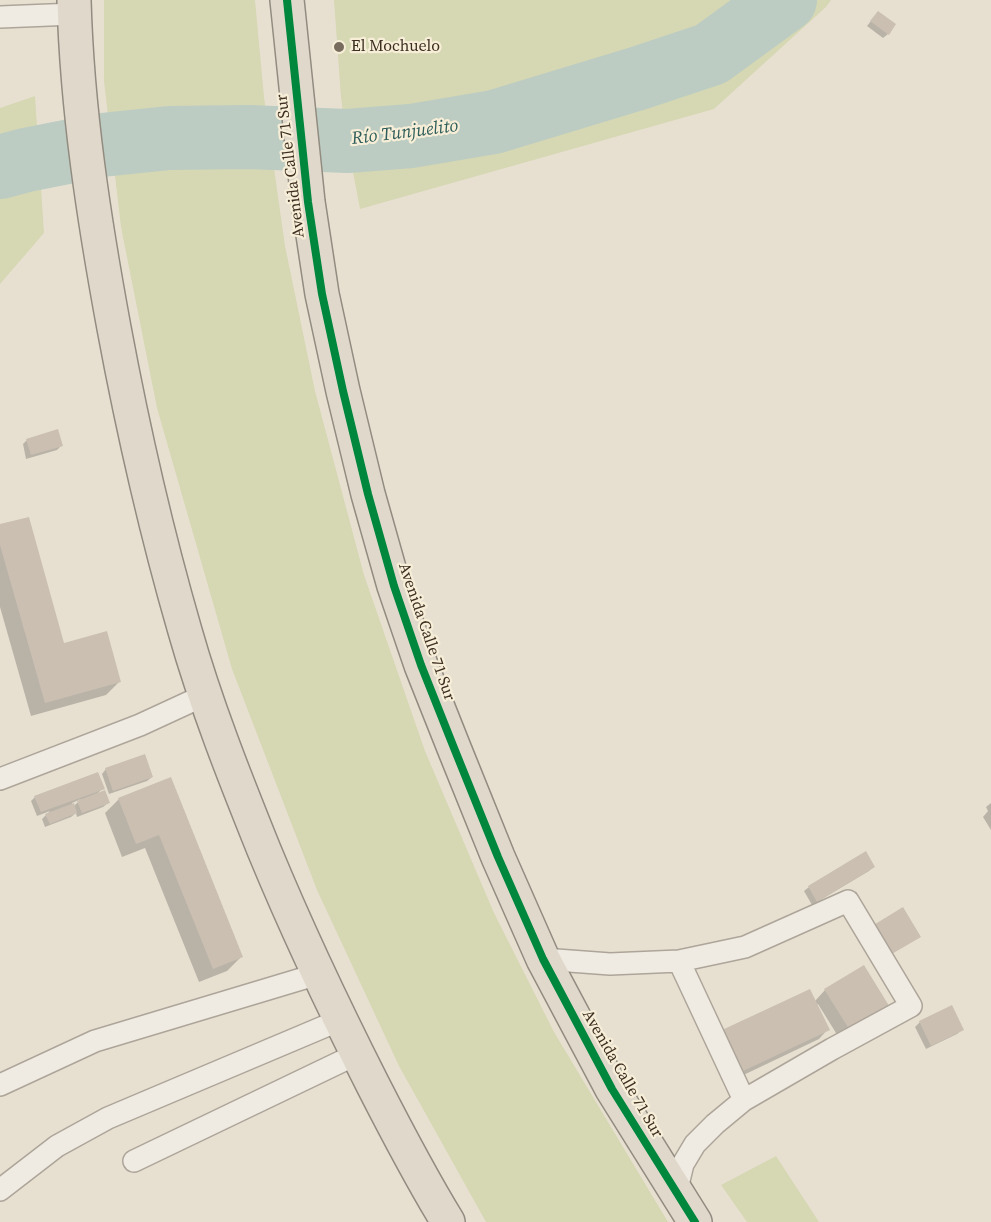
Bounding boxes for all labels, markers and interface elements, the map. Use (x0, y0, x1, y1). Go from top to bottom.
place label: El Mochuelo (351, 37, 440, 57)
marker: El Mochuelo (332, 40, 346, 54)
street label: Avenida Calle 71 Sur (273, 93, 309, 239)
water label: Río Tunjuelito (350, 116, 460, 150)
street label: Avenida Calle 71 Sur (393, 561, 459, 703)
street label: Avenida Calle 71 Sur (578, 1007, 666, 1141)

